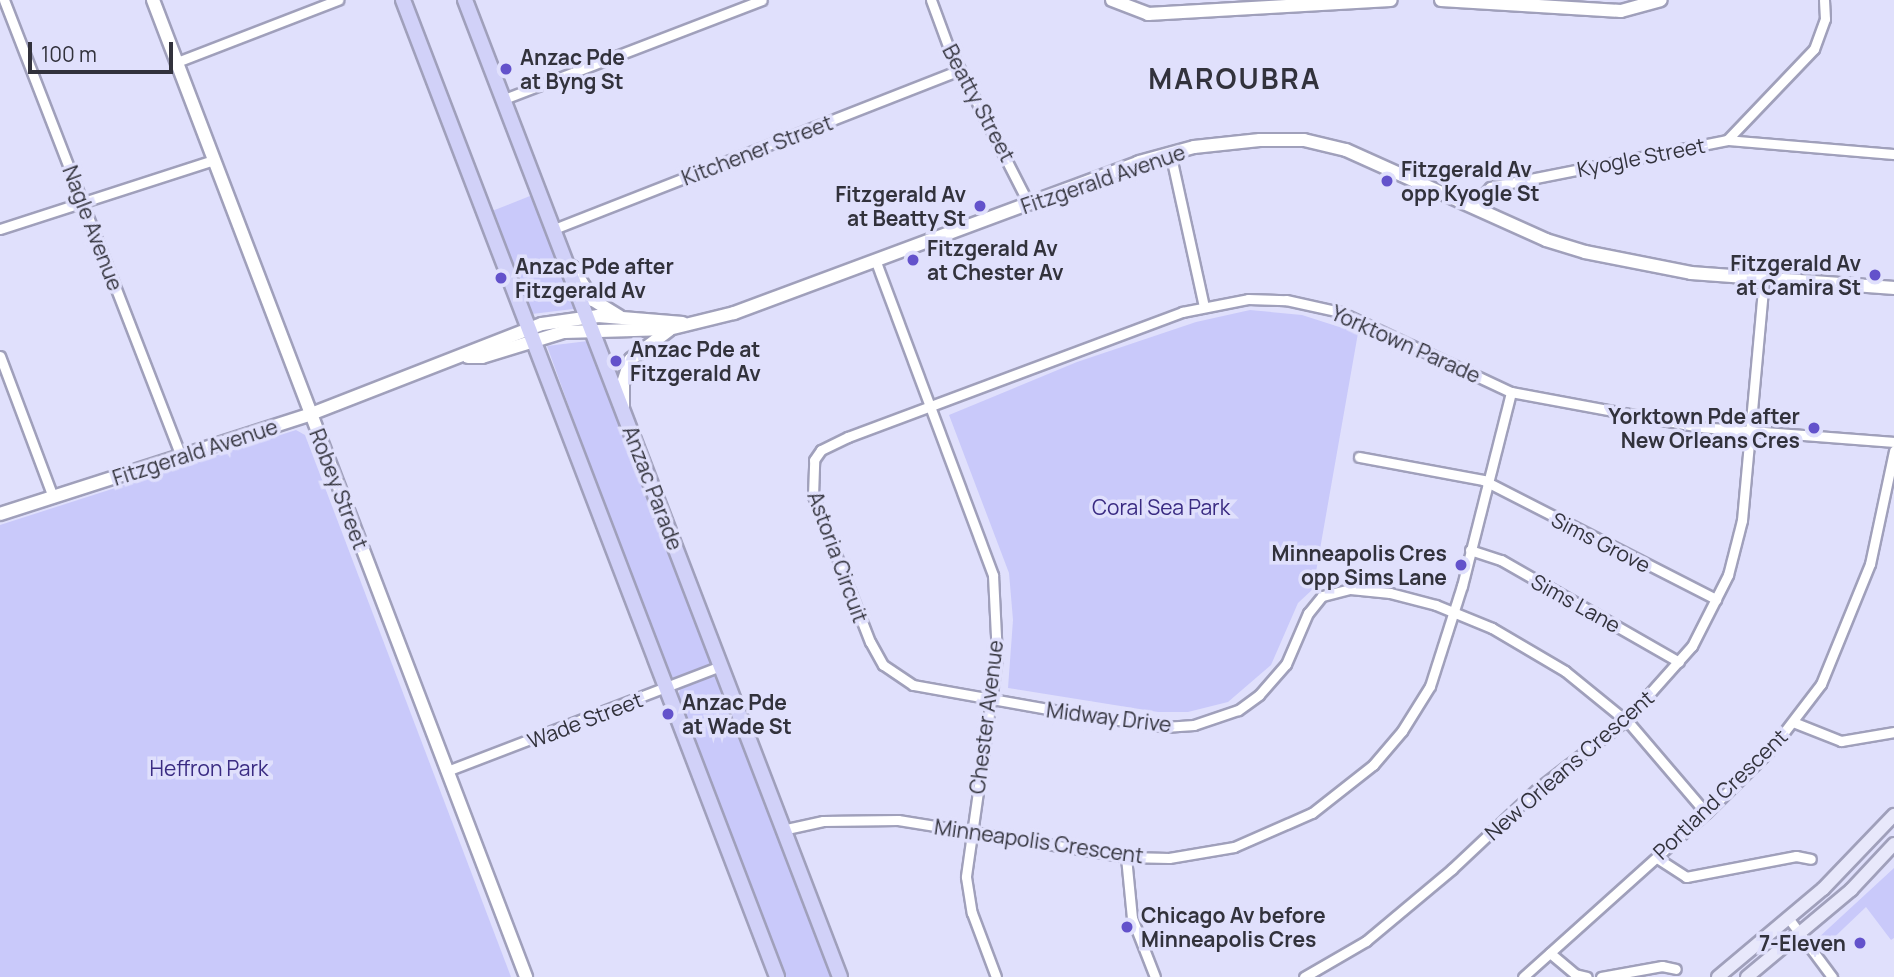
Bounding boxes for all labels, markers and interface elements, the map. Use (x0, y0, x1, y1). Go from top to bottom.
scale bar (32, 28, 177, 72)
text: 100 m (41, 40, 97, 68)
street label: Beatty Street (938, 40, 1020, 166)
place label: Anzac Pde at Byng St (520, 44, 625, 94)
marker: Anzac Pde at Byng St (498, 61, 514, 77)
district label: MAROUBRA (1149, 61, 1321, 95)
street label: Kitchener Street (678, 110, 836, 190)
street label: Kyogle Street (1575, 132, 1707, 182)
street label: Fitzgerald Avenue (1018, 139, 1188, 219)
place label: Fitzgerald Av opp Kyogle St (1401, 156, 1540, 206)
street label: Nagle Avenue (58, 162, 128, 294)
marker: Fitzgerald Av opp Kyogle St (1379, 173, 1395, 189)
place label: Fitzgerald Av at Beatty St (835, 181, 966, 231)
marker: Fitzgerald Av at Beatty St (972, 198, 988, 214)
place label: Fitzgerald Av at Chester Av (927, 235, 1064, 285)
place label: Fitzgerald Av at Camira St (1730, 250, 1861, 300)
marker: Fitzgerald Av at Chester Av (905, 252, 921, 268)
place label: Anzac Pde after Fitzgerald Av (515, 253, 674, 303)
marker: Fitzgerald Av at Camira St (1867, 267, 1883, 283)
marker: Anzac Pde after Fitzgerald Av (493, 270, 509, 286)
street label: Yorktown Parade (1328, 300, 1484, 388)
place label: Anzac Pde at Fitzgerald Av (630, 336, 761, 386)
marker: Anzac Pde at Fitzgerald Av (608, 353, 624, 369)
place label: Yorktown Pde after New Orleans Cres (1608, 403, 1800, 453)
street label: Fitzgerald Avenue (109, 413, 281, 491)
marker: Yorktown Pde after New Orleans Cres (1806, 420, 1822, 436)
street label: Anzac Parade (618, 422, 688, 554)
street label: Robey Street (304, 425, 374, 553)
street label: Astoria Circuit (803, 488, 873, 626)
park label: Coral Sea Park (1092, 494, 1230, 520)
street label: Sims Grove (1547, 506, 1655, 578)
place label: Minneapolis Cres opp Sims Lane (1272, 540, 1447, 590)
marker: Minneapolis Cres opp Sims Lane (1453, 557, 1469, 573)
street label: Sims Lane (1527, 568, 1625, 638)
street label: Chester Avenue (964, 639, 1008, 795)
street label: New Orleans Crescent (1479, 685, 1659, 845)
street label: Wade Street (524, 687, 646, 753)
place label: Anzac Pde at Wade St (682, 689, 792, 739)
street label: Midway Drive (1045, 697, 1173, 737)
marker: Anzac Pde at Wade St (660, 706, 676, 722)
street label: Portland Crescent (1648, 724, 1792, 864)
park label: Heffron Park (150, 755, 268, 781)
street label: Minneapolis Crescent (933, 814, 1145, 868)
place label: Chicago Av before Minneapolis Cres (1141, 902, 1326, 952)
marker: Chicago Av before Minneapolis Cres (1119, 919, 1135, 935)
place label: 7-Eleven (1759, 930, 1846, 956)
marker: 7-Eleven (1852, 935, 1868, 951)

